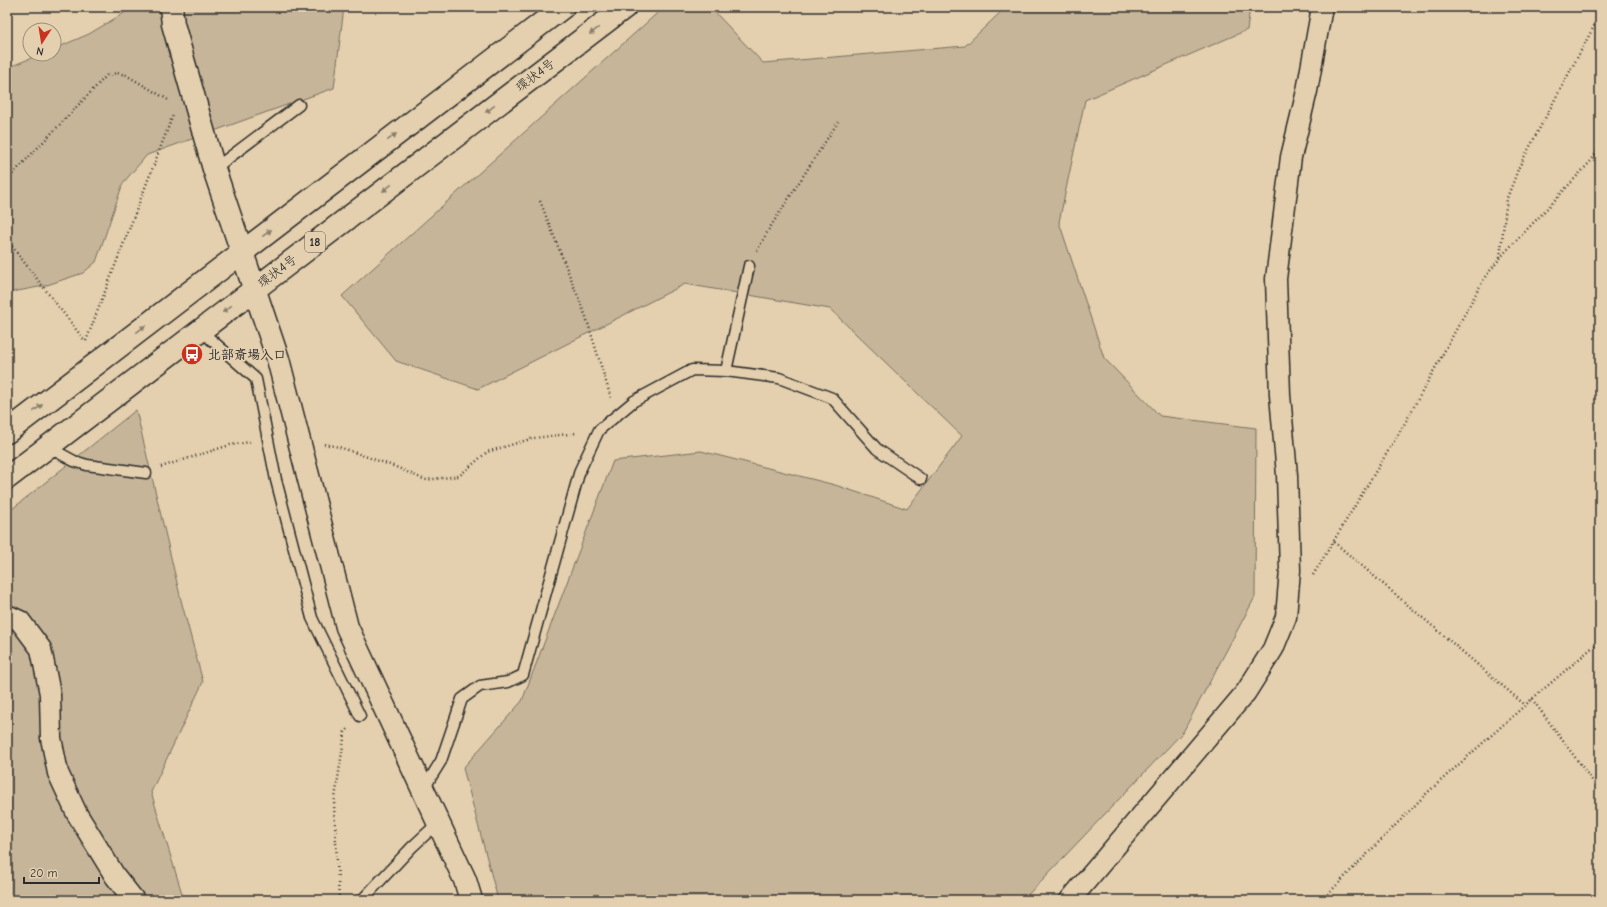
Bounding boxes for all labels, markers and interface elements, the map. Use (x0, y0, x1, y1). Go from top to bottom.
north arrow (22, 22, 62, 62)
one-way arrow (588, 26, 599, 35)
text: N (35, 44, 45, 58)
street label: 環状4号 (512, 55, 558, 95)
one-way arrow (485, 105, 495, 113)
one-way arrow (387, 133, 398, 142)
one-way arrow (381, 184, 392, 192)
one-way arrow (261, 229, 272, 237)
road number: 18 (305, 232, 325, 252)
street label: 環状4号 (254, 251, 300, 291)
one-way arrow (222, 305, 233, 313)
one-way arrow (136, 325, 147, 334)
bus stop icon: 北部斎場入口 (179, 341, 205, 367)
place label: 北部斎場入口 (208, 347, 286, 362)
one-way arrow (33, 405, 43, 413)
scale bar (24, 859, 99, 885)
text: 20 m (30, 866, 58, 880)

